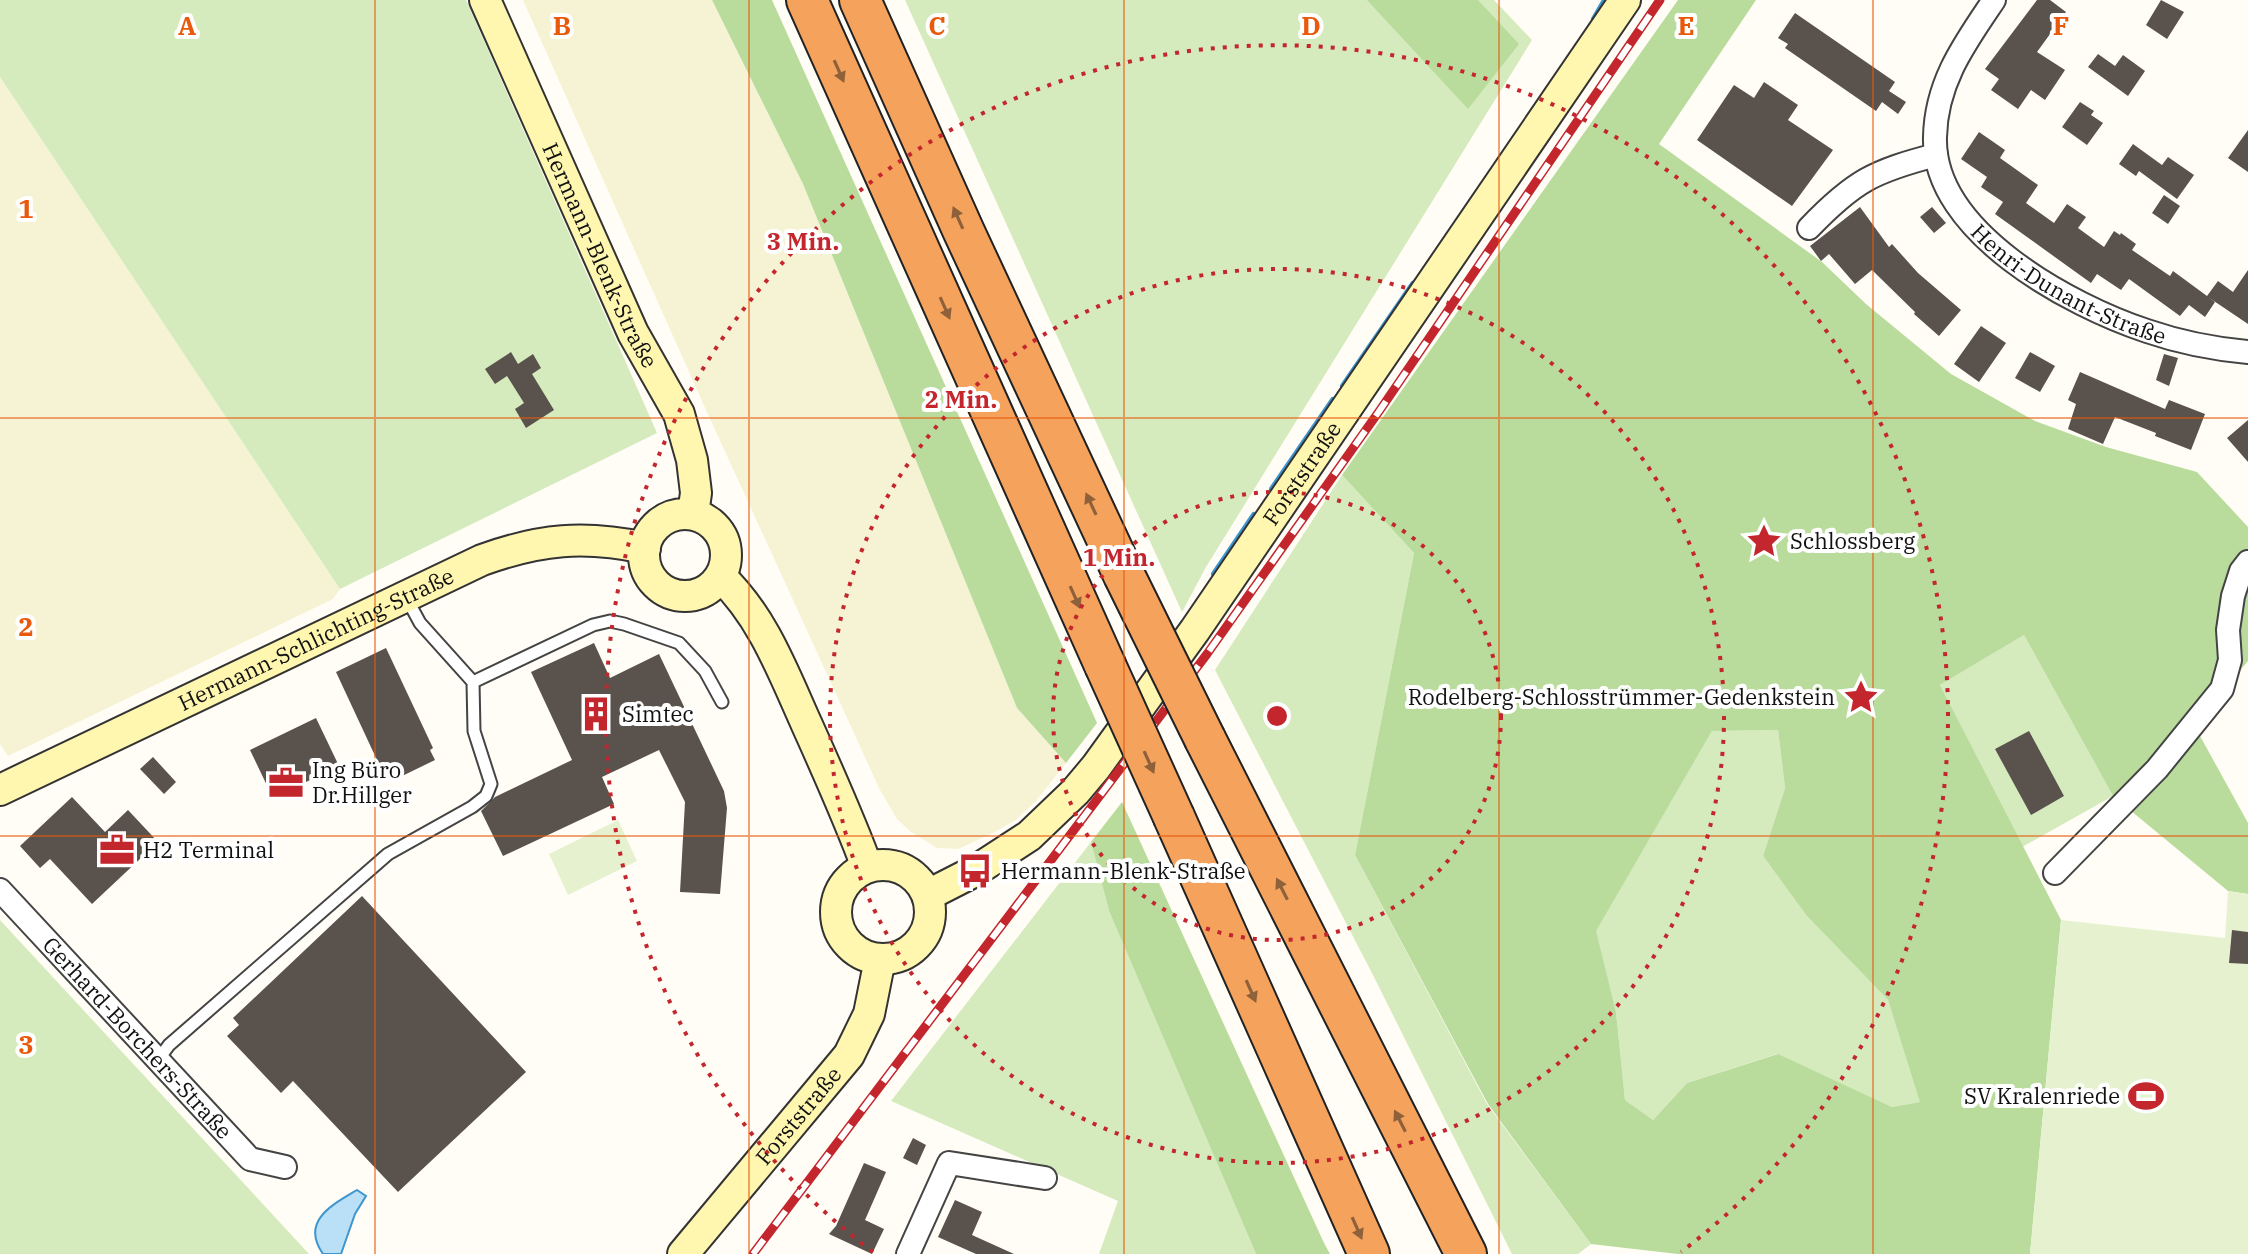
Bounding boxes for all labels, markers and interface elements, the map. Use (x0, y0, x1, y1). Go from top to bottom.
text: A (178, 8, 196, 42)
text: B (553, 8, 571, 42)
text: C (928, 8, 946, 42)
text: D (1301, 8, 1321, 42)
text: E (1677, 8, 1695, 42)
text: F (2053, 8, 2069, 42)
one-way arrow (832, 59, 845, 83)
street label: Hermann-Blenk-Straße (536, 138, 665, 373)
text: 1 (18, 191, 34, 225)
one-way arrow (951, 206, 964, 230)
street label: Henri-Dunant-Straße (1965, 217, 2170, 350)
text: 3 Min. (767, 225, 839, 257)
one-way arrow (939, 297, 952, 320)
text: 2 Min. (925, 383, 997, 415)
street label: Forststraße (1256, 416, 1347, 531)
one-way arrow (1084, 493, 1098, 516)
place icon: Schlossberg (1745, 522, 1783, 560)
place label: Schlossberg (1790, 526, 1915, 555)
text: 1 Min. (1083, 541, 1155, 573)
street label: Hermann-Schlichting-Straße (173, 561, 458, 717)
one-way arrow (1068, 585, 1081, 608)
text: 2 (18, 609, 34, 643)
place icon: Rodelberg-Schlosstrümmer-Gedenkstein (1842, 678, 1880, 716)
place label: Rodelberg-Schlosstrümmer-Gedenkstein (1408, 682, 1835, 711)
building icon: Simtec (577, 695, 615, 733)
place label: Simtec (622, 699, 694, 728)
centre of rings (1263, 702, 1291, 730)
one-way arrow (1142, 750, 1155, 773)
place label: Ing Büro Dr.Hillger (312, 755, 412, 809)
office icon: Ing Büro Dr.Hillger (267, 764, 305, 802)
office icon: H2 Terminal (98, 831, 136, 869)
place label: H2 Terminal (143, 835, 274, 864)
bus stop icon: Hermann-Blenk-Straße (956, 852, 994, 890)
place label: Hermann-Blenk-Straße (1001, 856, 1245, 885)
one-way arrow (1275, 878, 1288, 901)
street label: Gerhard-Borchers-Straße (37, 930, 239, 1145)
one-way arrow (1244, 979, 1258, 1002)
text: 3 (18, 1027, 34, 1061)
street label: Forststraße (749, 1060, 847, 1171)
sports icon: SV Kralenriede (2127, 1077, 2165, 1115)
place label: SV Kralenriede (1964, 1081, 2120, 1110)
one-way arrow (1393, 1110, 1407, 1133)
one-way arrow (1351, 1216, 1364, 1240)

